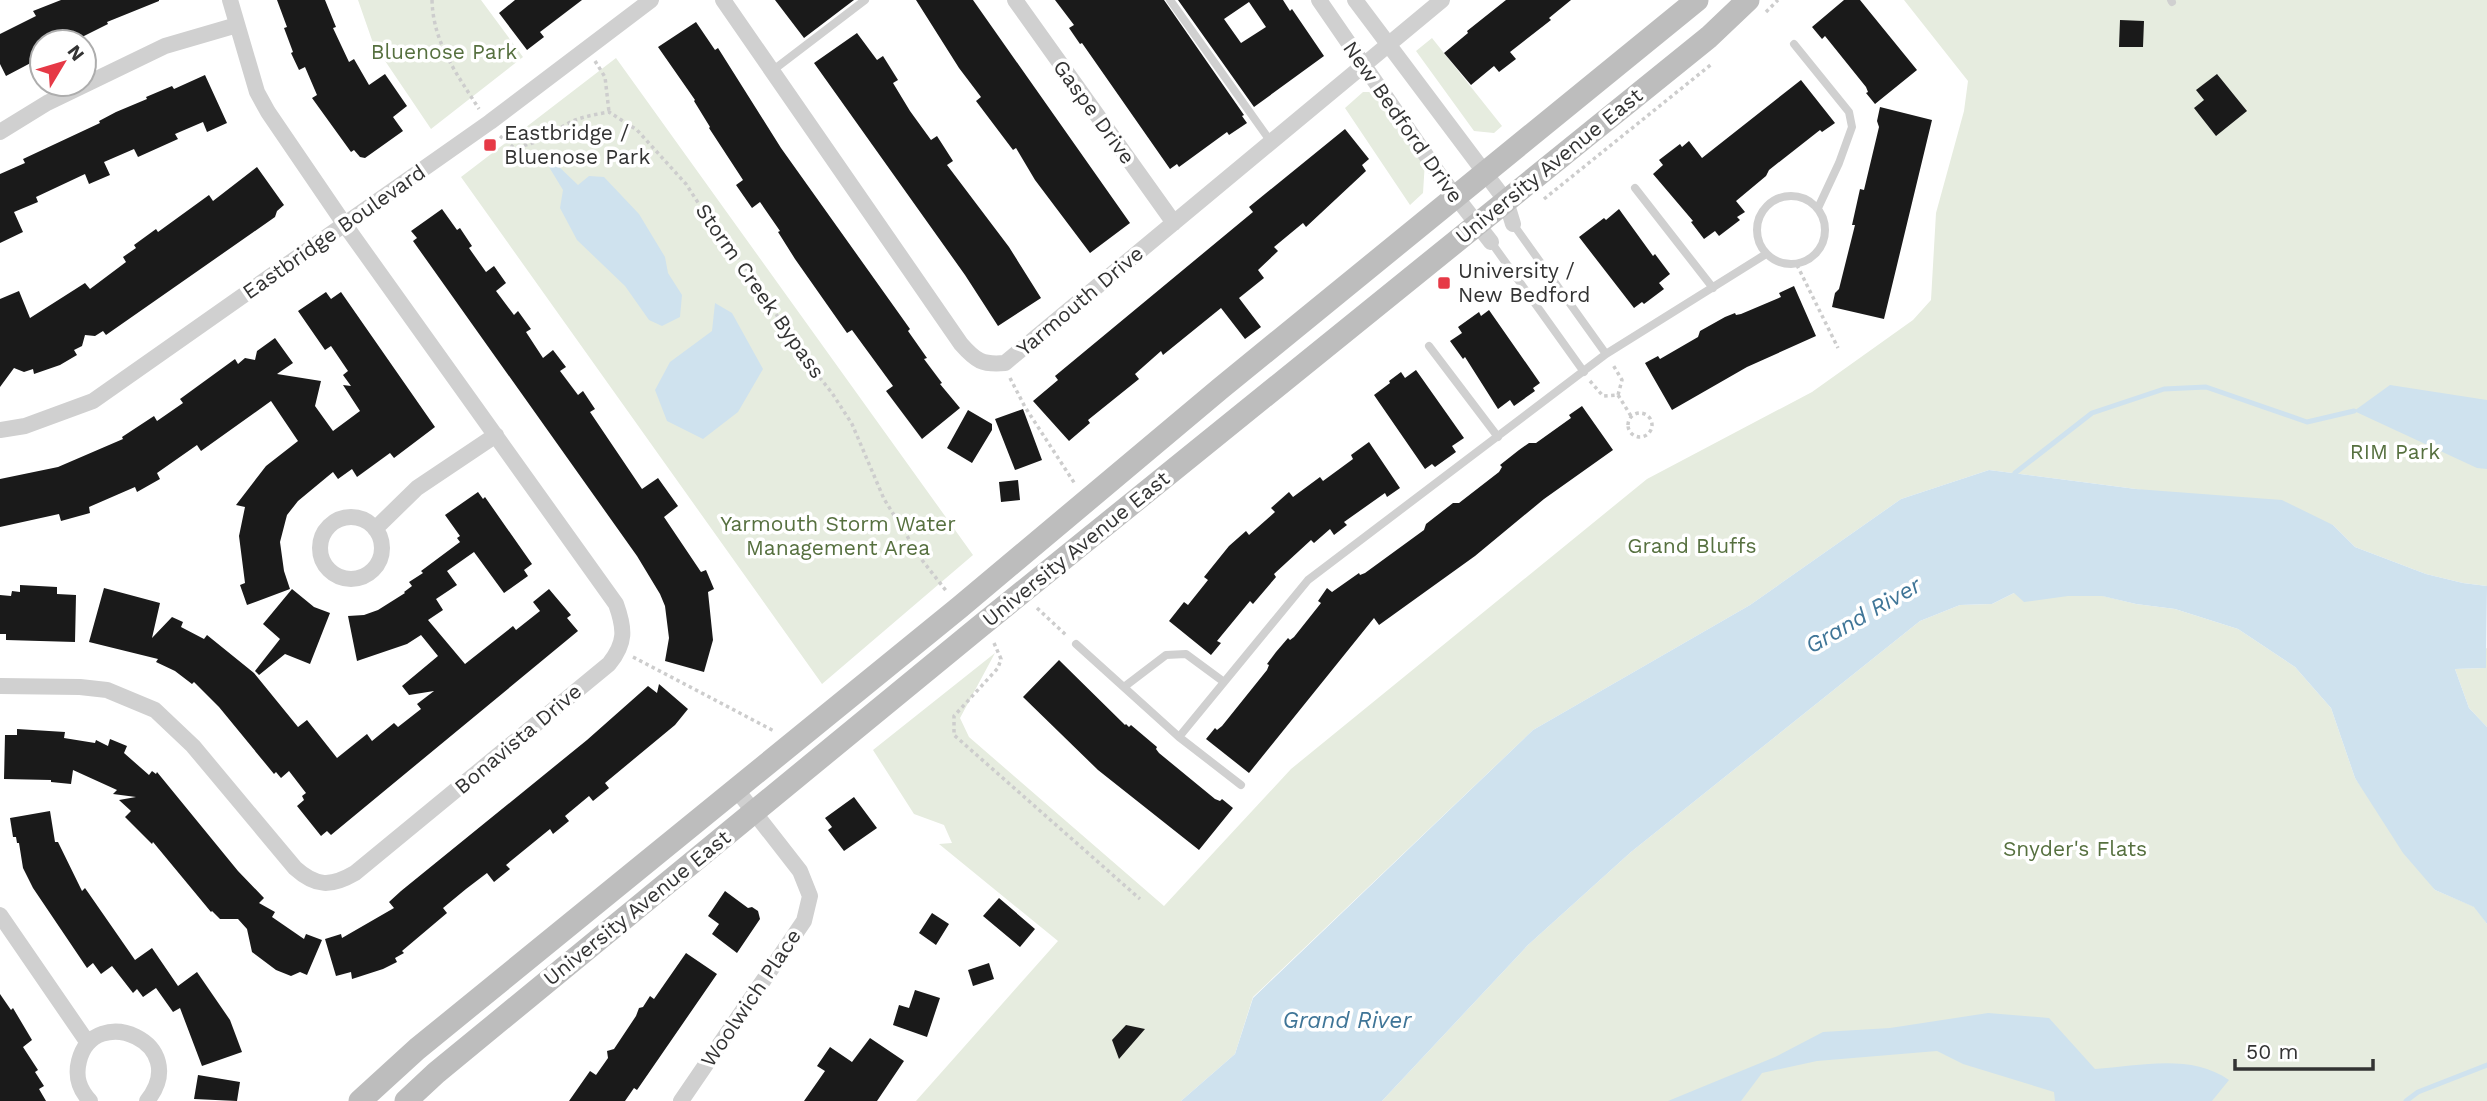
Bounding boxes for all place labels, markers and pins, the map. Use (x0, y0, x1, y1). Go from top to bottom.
place label: Eastbridge / Bluenose Park (504, 120, 650, 169)
marker: Eastbridge / Bluenose Park (482, 137, 498, 153)
place label: University / New Bedford (1458, 258, 1590, 307)
marker: University / New Bedford (1436, 275, 1452, 291)

